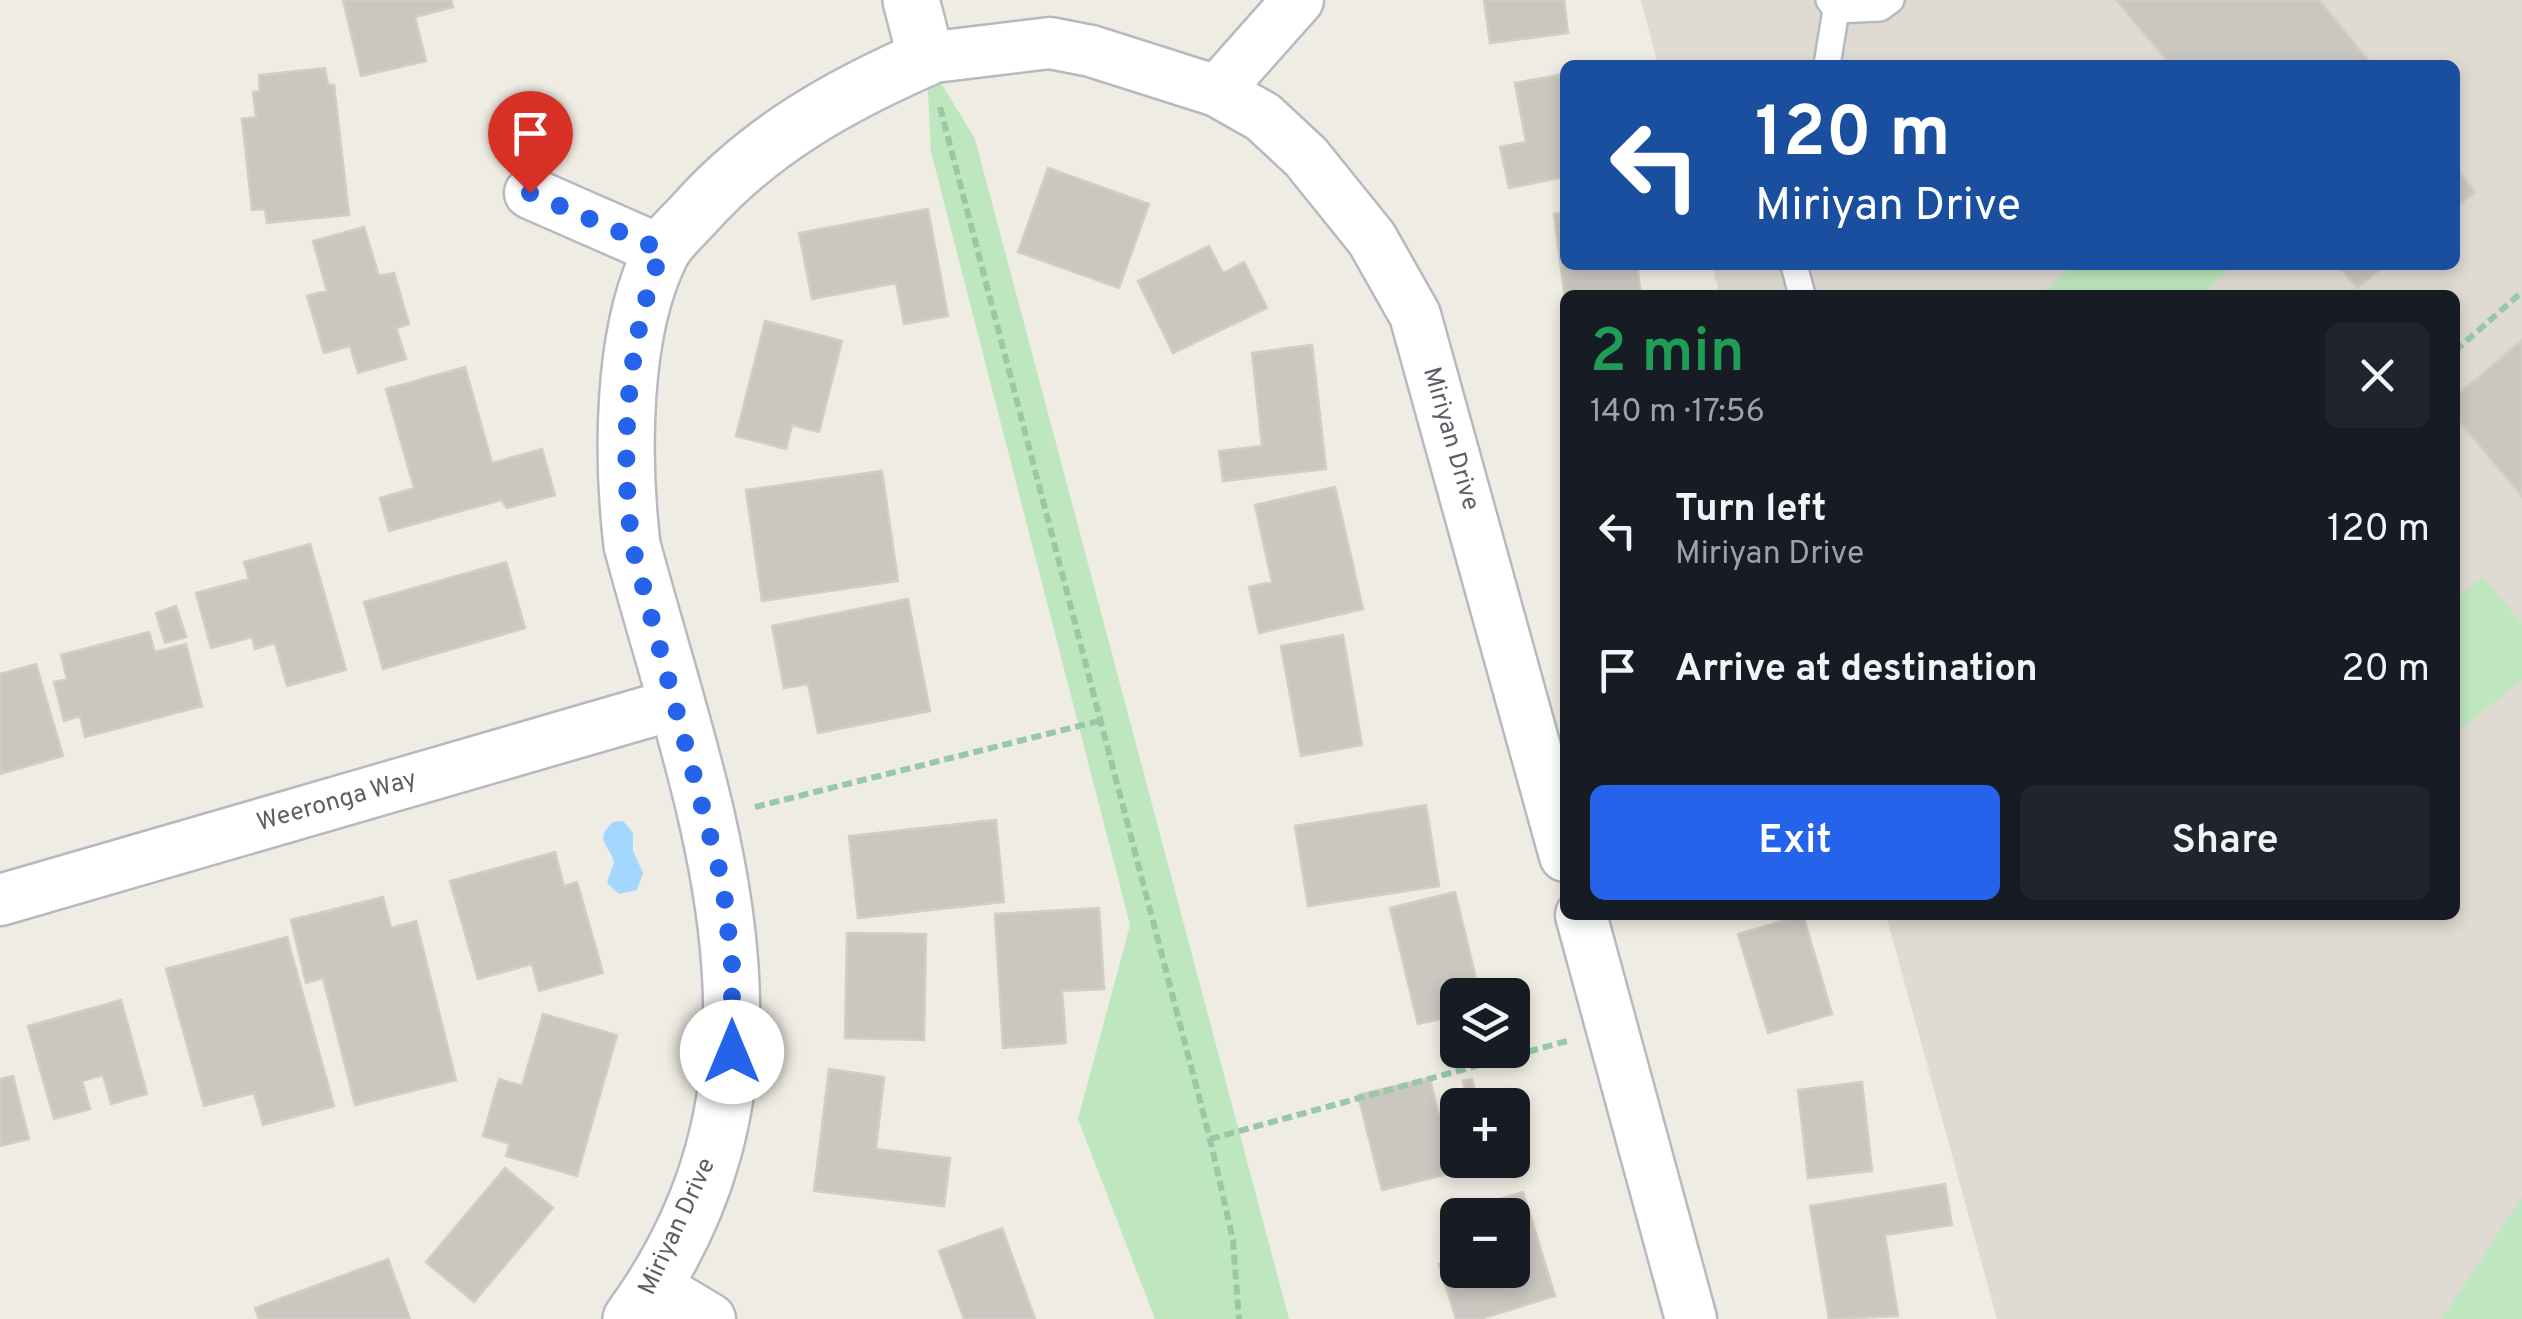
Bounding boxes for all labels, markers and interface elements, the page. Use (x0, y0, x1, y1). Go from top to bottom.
pin (488, 91, 573, 194)
text: 120 m (1755, 92, 1951, 181)
icon: left (1590, 100, 1720, 230)
icon: arrive (503, 106, 558, 161)
text: Miriyan Drive (1755, 179, 2021, 236)
text: 2 min (1590, 317, 1745, 393)
button: close (2325, 323, 2430, 428)
street label: Miriyan Drive (1414, 364, 1486, 514)
text: 140 m · 17:56 (1590, 393, 1765, 433)
text: Turn left (1675, 486, 1827, 535)
icon: left (1590, 503, 1645, 558)
text: 120 m (2327, 506, 2430, 555)
text: Miriyan Drive (1675, 535, 1864, 575)
icon: arrive (1590, 643, 1645, 698)
text: Arrive at destination (1675, 646, 2038, 695)
text: 20 m (2341, 646, 2430, 695)
street label: Weeronga Way (253, 764, 421, 840)
button: Exit (1590, 785, 2000, 900)
button: Share (2020, 785, 2430, 900)
map controls (1440, 978, 1530, 1288)
button: layers (1440, 978, 1530, 1068)
position arrow (680, 1000, 784, 1104)
button: + (1440, 1088, 1530, 1178)
street label: Miriyan Drive (632, 1153, 724, 1301)
button: − (1440, 1198, 1530, 1288)

